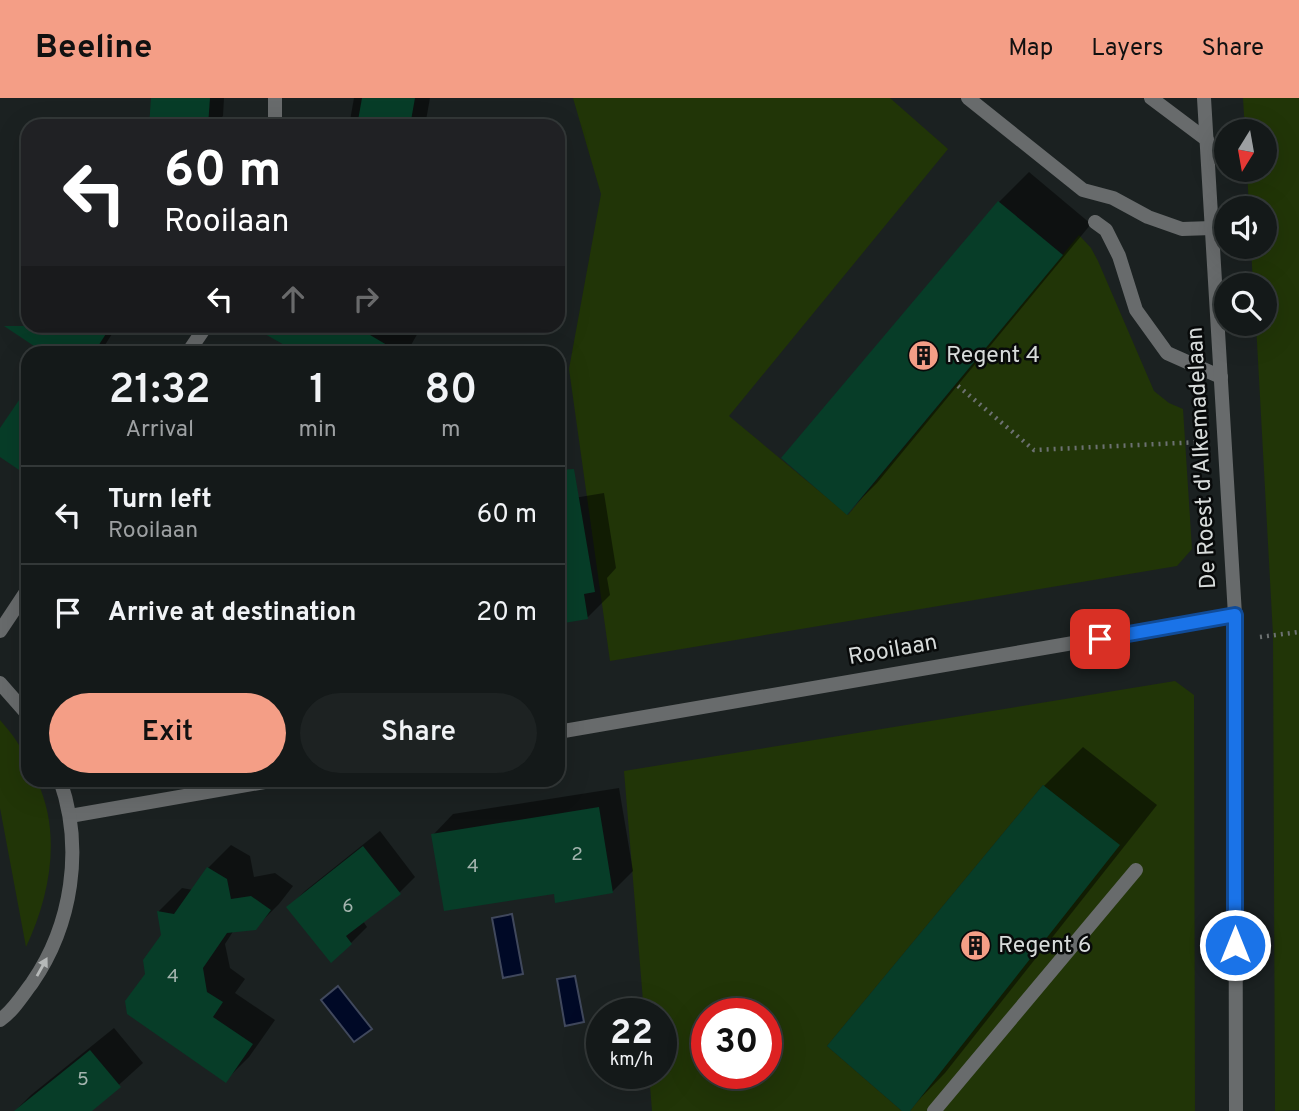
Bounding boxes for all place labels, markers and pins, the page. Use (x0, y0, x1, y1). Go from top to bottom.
building icon: Regent 4 (906, 339, 940, 373)
place label: Regent 4 (946, 342, 1040, 371)
pin (1070, 609, 1130, 669)
building icon: Regent 6 (958, 929, 992, 963)
place label: Regent 6 (998, 932, 1091, 961)

